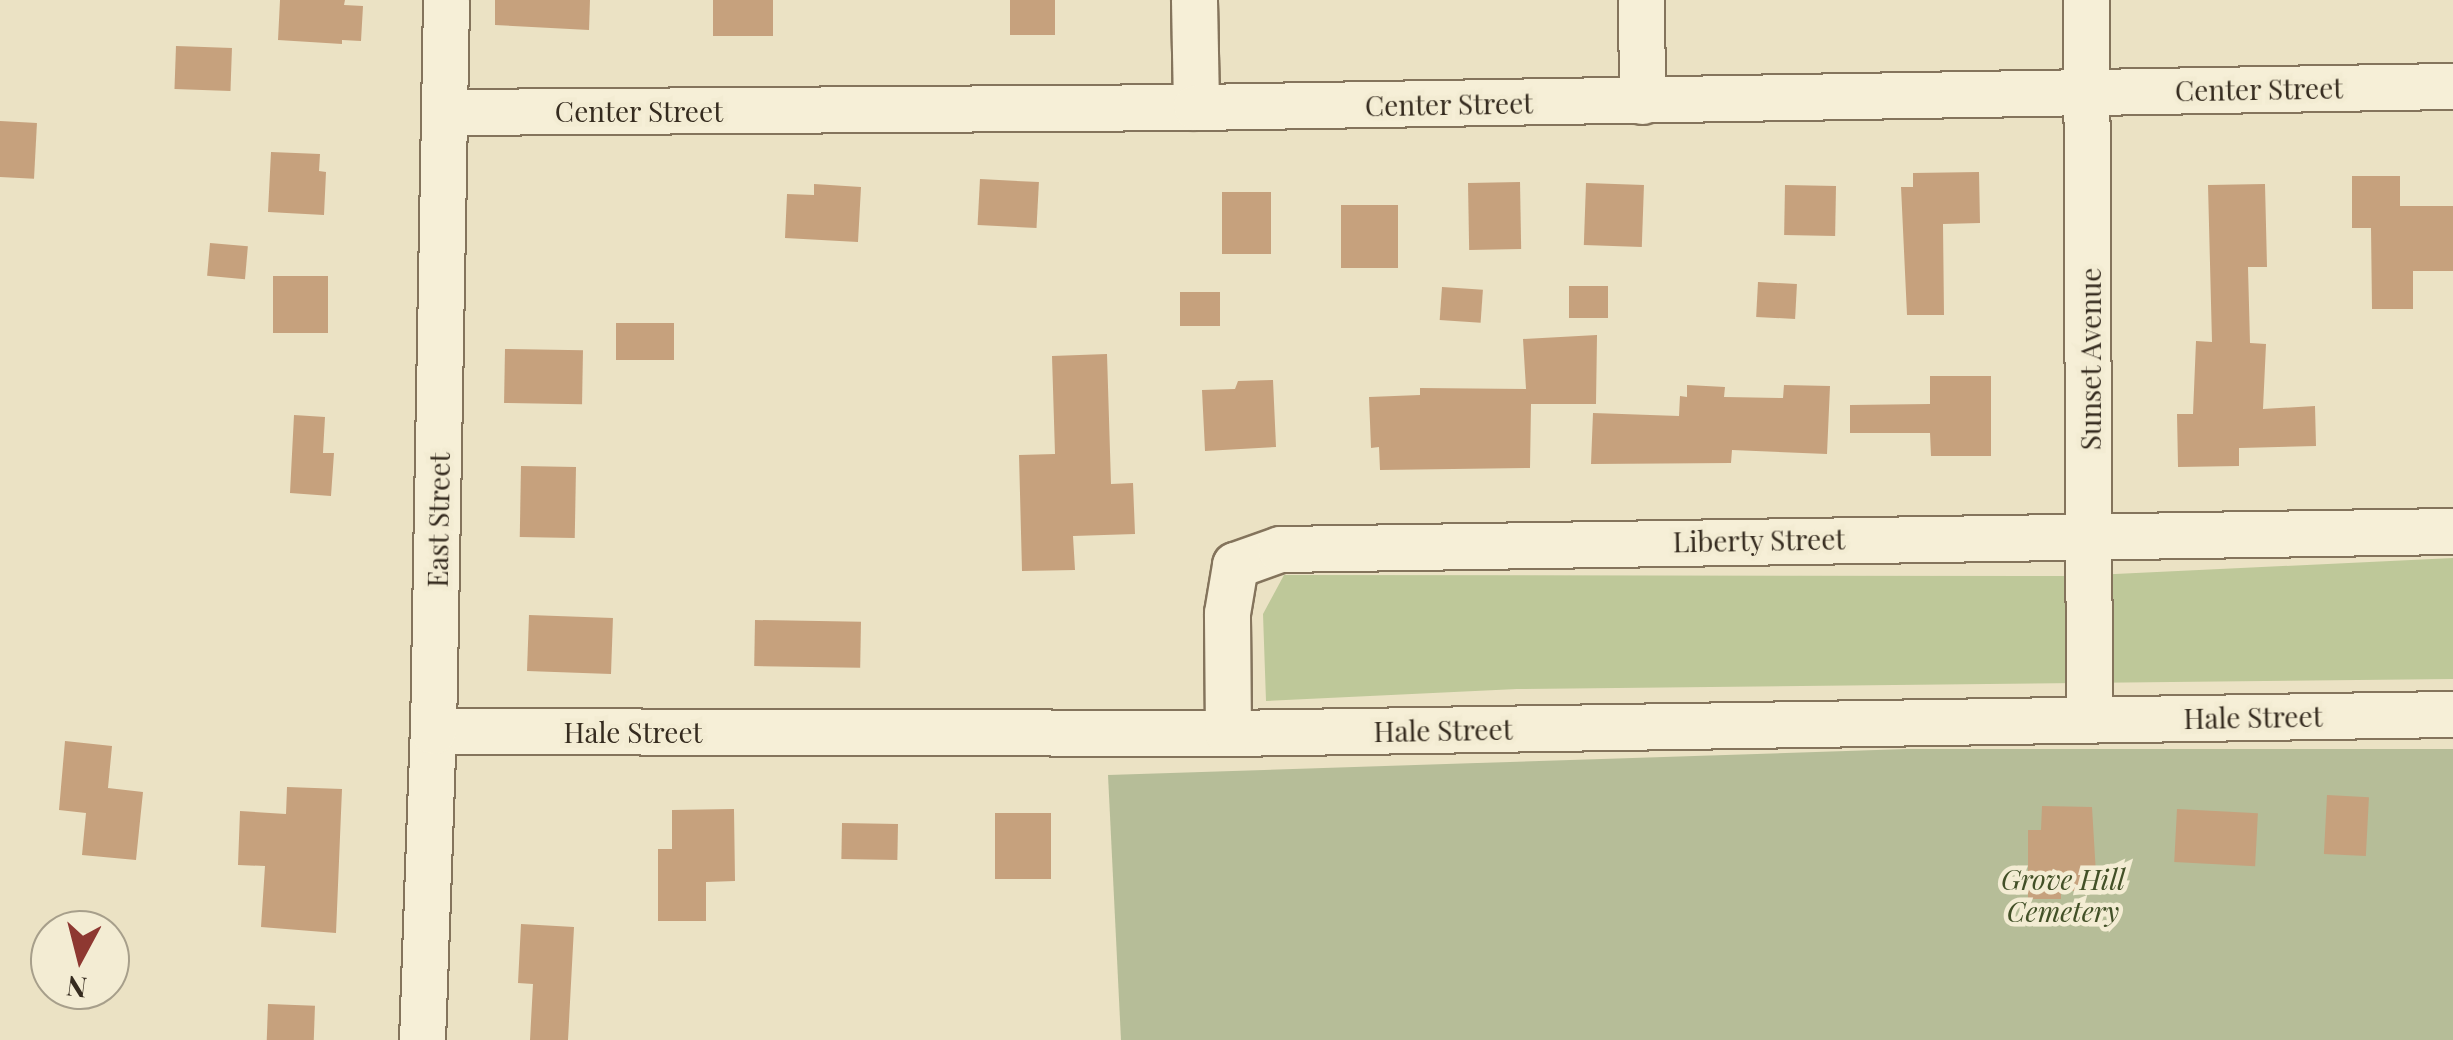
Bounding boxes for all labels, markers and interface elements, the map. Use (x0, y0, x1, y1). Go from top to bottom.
street label: Center Street (2174, 71, 2344, 107)
street label: Center Street (1364, 86, 1534, 122)
street label: Center Street (555, 94, 723, 128)
street label: Sunset Avenue (2073, 267, 2107, 451)
street label: East Street (420, 452, 456, 588)
street label: Liberty Street (1672, 522, 1846, 558)
street label: Hale Street (2183, 699, 2323, 735)
street label: Hale Street (1373, 712, 1513, 748)
street label: Hale Street (563, 715, 703, 749)
park label: Grove Hill Cemetery (2001, 862, 2125, 928)
north arrow (30, 910, 130, 1010)
text: N (64, 969, 89, 1008)

